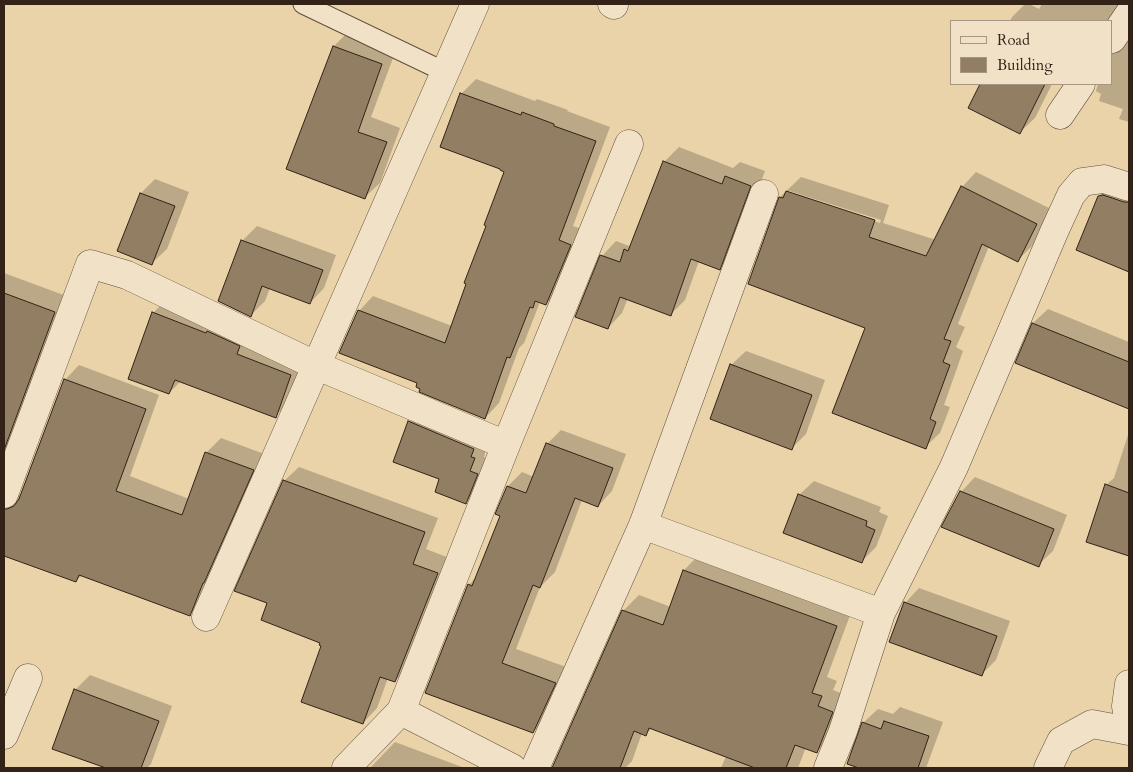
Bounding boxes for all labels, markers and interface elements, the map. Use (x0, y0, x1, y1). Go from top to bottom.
legend (950, 20, 1113, 85)
text: Road (997, 30, 1030, 50)
text: Building (997, 55, 1053, 75)

